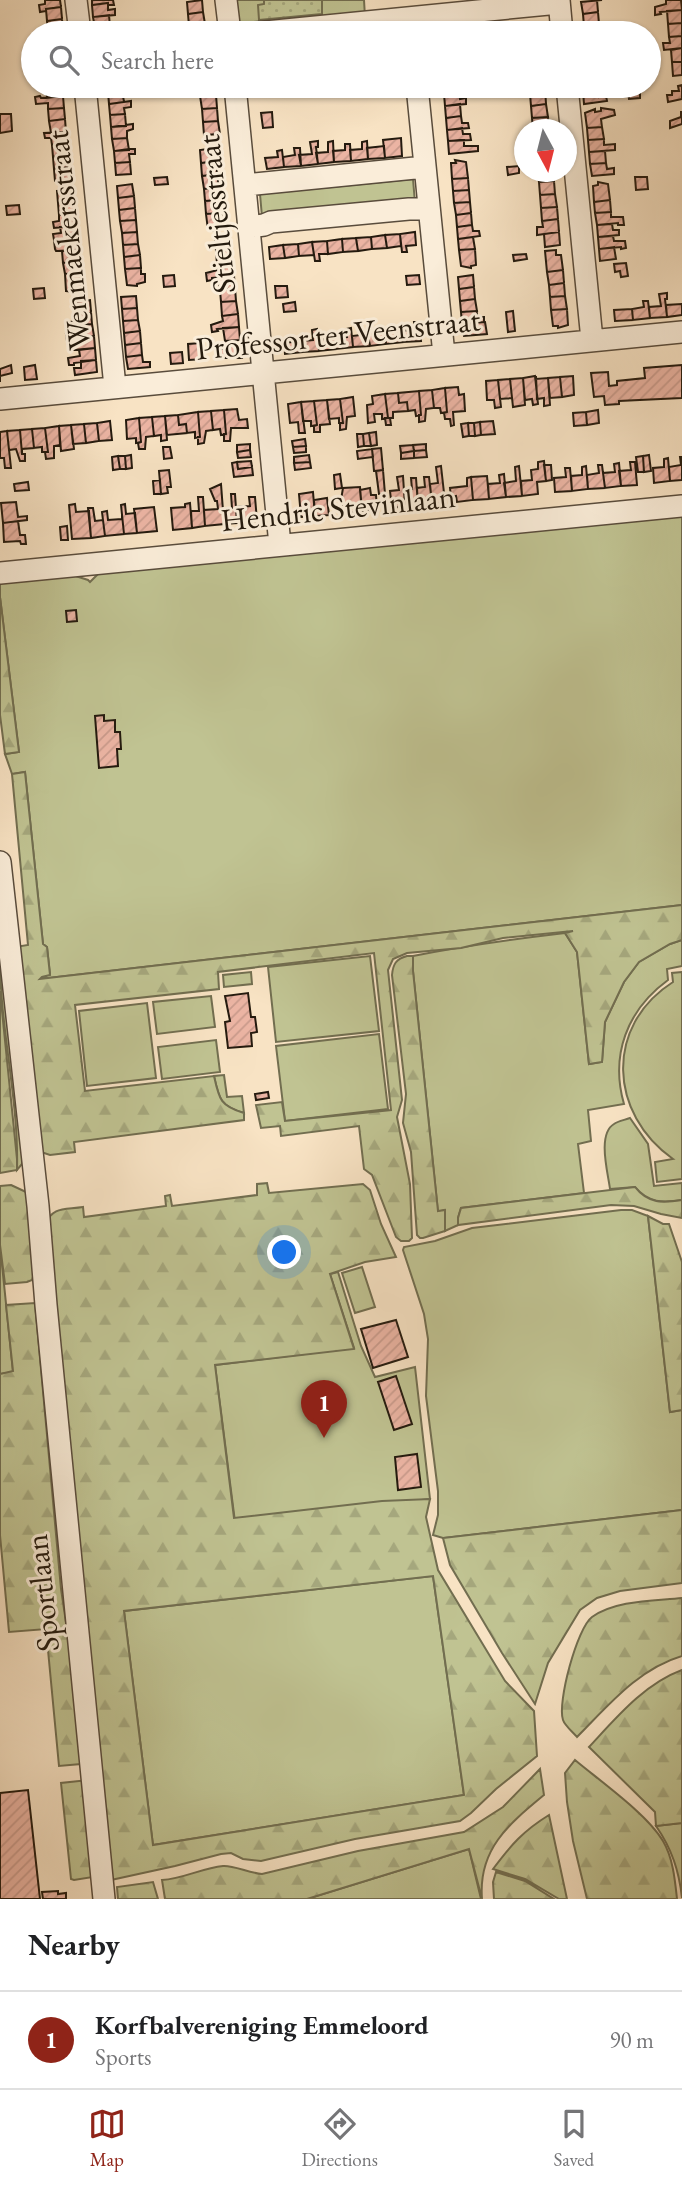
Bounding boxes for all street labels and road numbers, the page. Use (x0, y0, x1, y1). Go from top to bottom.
street label: Wenmaekersstraat (36, 128, 100, 352)
street label: Stieltjesstraat (187, 132, 245, 296)
street label: Professor ter Veenstraat (194, 298, 482, 370)
street label: Hendric Stevinlaan (219, 475, 458, 541)
street label: Sportlaan (15, 1532, 69, 1654)

